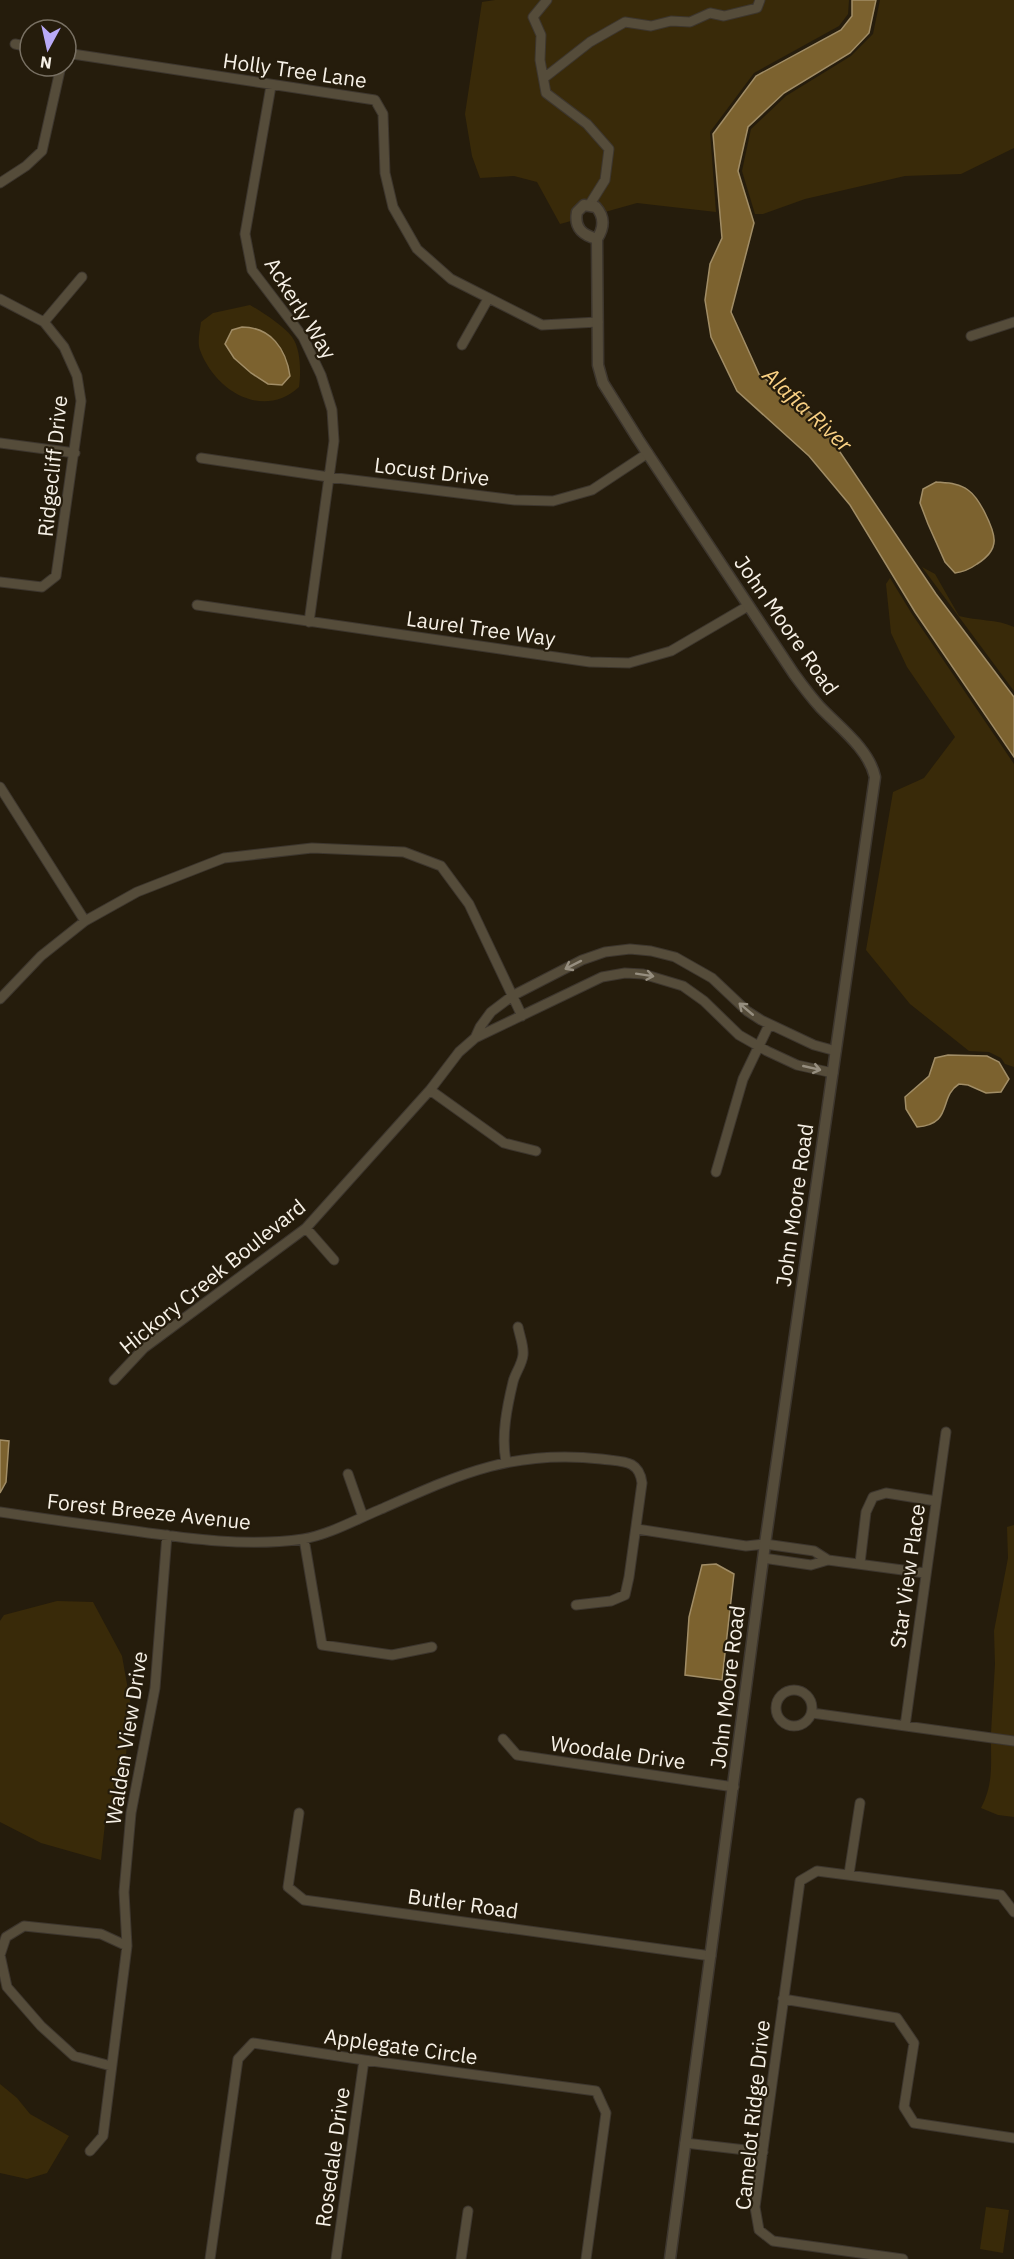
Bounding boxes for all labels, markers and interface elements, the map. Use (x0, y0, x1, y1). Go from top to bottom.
north arrow (18, 18, 78, 78)
street label: Holly Tree Lane (221, 46, 369, 94)
text: N (39, 52, 53, 74)
street label: Ackerly Way (259, 252, 344, 365)
water label: Alafia River (756, 360, 860, 458)
street label: Ridgecliff Drive (31, 394, 73, 538)
street label: Locust Drive (373, 450, 491, 492)
street label: John Moore Road (728, 550, 846, 700)
street label: Laurel Tree Way (405, 604, 558, 652)
one-way arrow (564, 959, 582, 971)
one-way arrow (634, 969, 654, 980)
one-way arrow (738, 1003, 754, 1016)
one-way arrow (802, 1063, 821, 1075)
street label: John Moore Road (769, 1122, 819, 1288)
street label: Hickory Creek Boulevard (113, 1192, 311, 1360)
street label: Forest Breeze Avenue (46, 1486, 252, 1536)
street label: Star View Place (883, 1502, 931, 1650)
street label: John Moore Road (703, 1604, 751, 1770)
street label: Walden View Drive (98, 1649, 154, 1827)
street label: Woodale Drive (549, 1729, 687, 1775)
street label: Butler Road (406, 1881, 520, 1925)
street label: Camelot Ridge Drive (728, 2019, 776, 2211)
street label: Applegate Circle (322, 2021, 480, 2071)
street label: Rosedale Drive (308, 2085, 356, 2229)

